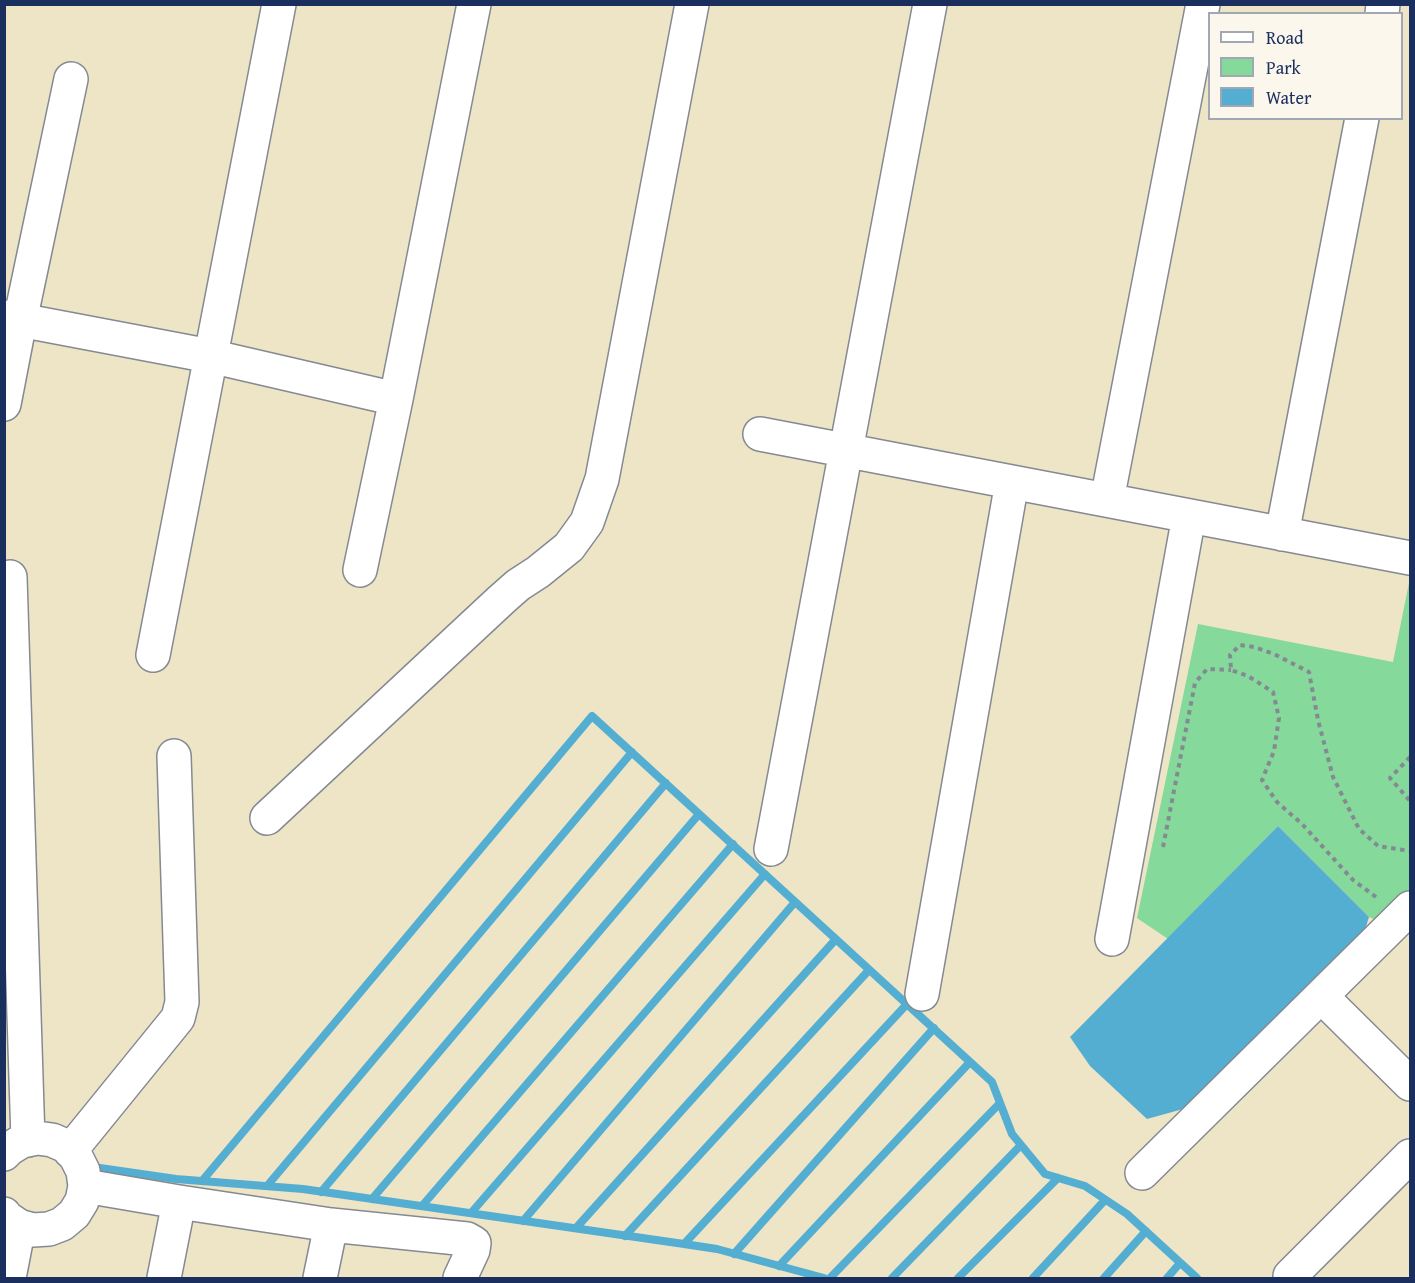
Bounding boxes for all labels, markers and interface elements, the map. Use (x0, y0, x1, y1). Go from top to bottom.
legend (1208, 12, 1403, 120)
text: Road (1266, 24, 1304, 51)
text: Park (1266, 54, 1301, 81)
text: Water (1266, 84, 1311, 111)

